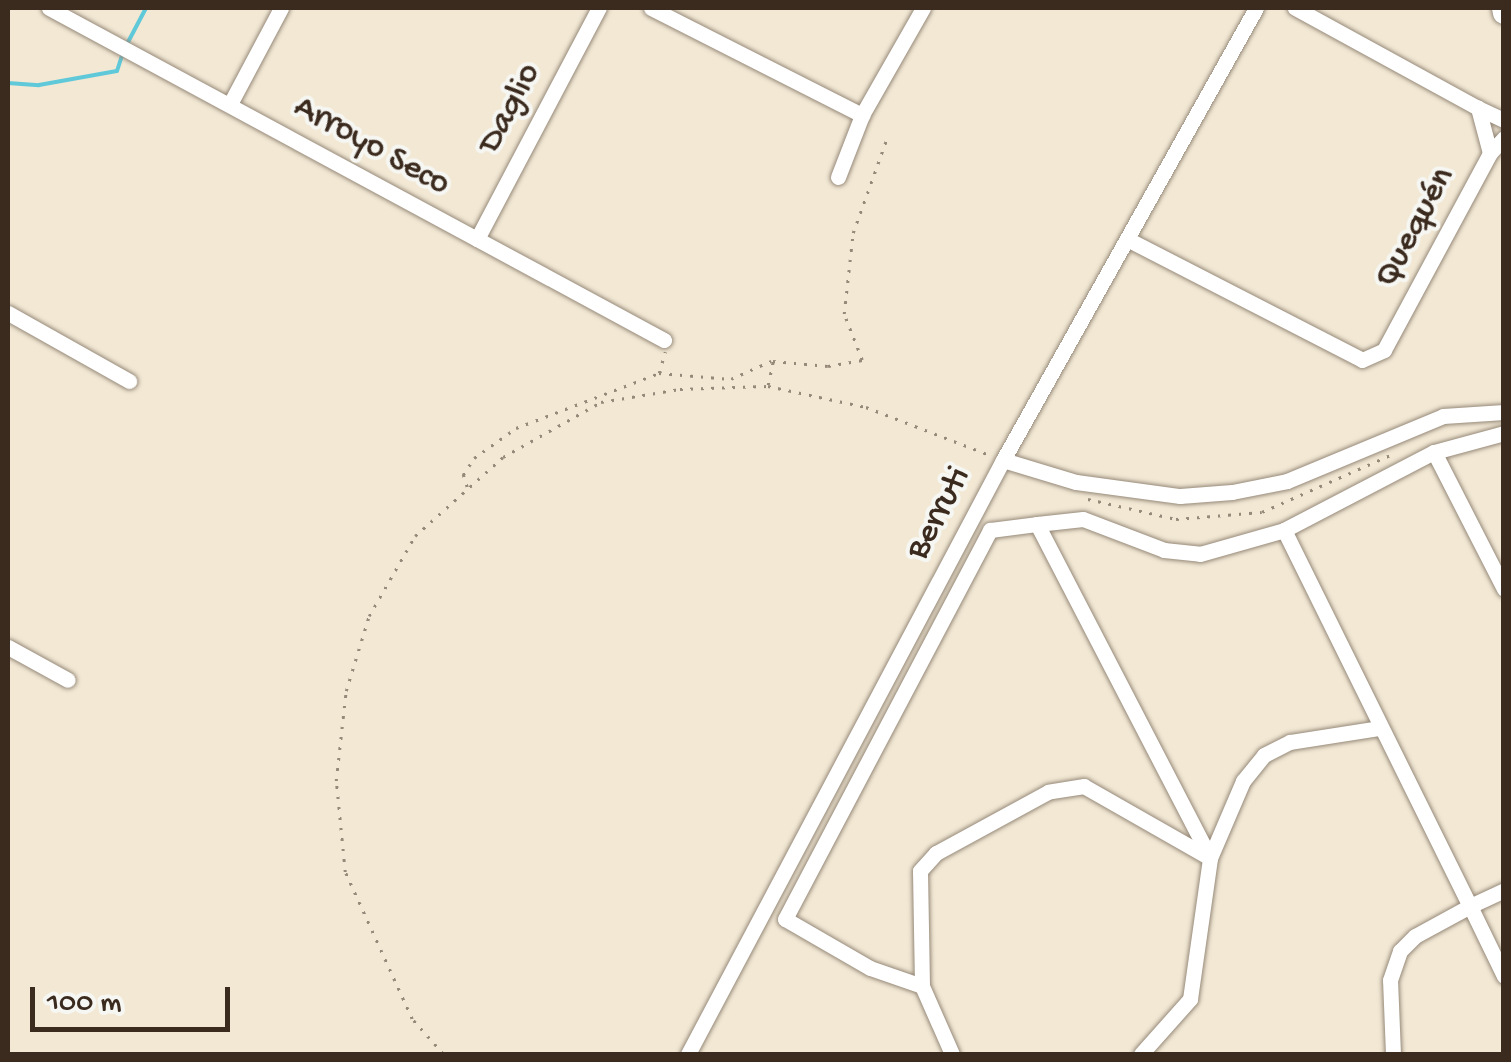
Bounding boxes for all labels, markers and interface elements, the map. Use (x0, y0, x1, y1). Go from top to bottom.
street label: Daglio (470, 57, 552, 161)
street label: Arroyo Seco (286, 87, 456, 207)
street label: Quequén (1367, 161, 1465, 295)
street label: Berruti (898, 460, 982, 568)
scale bar (35, 967, 235, 1029)
text: 100 m (47, 987, 122, 1022)

